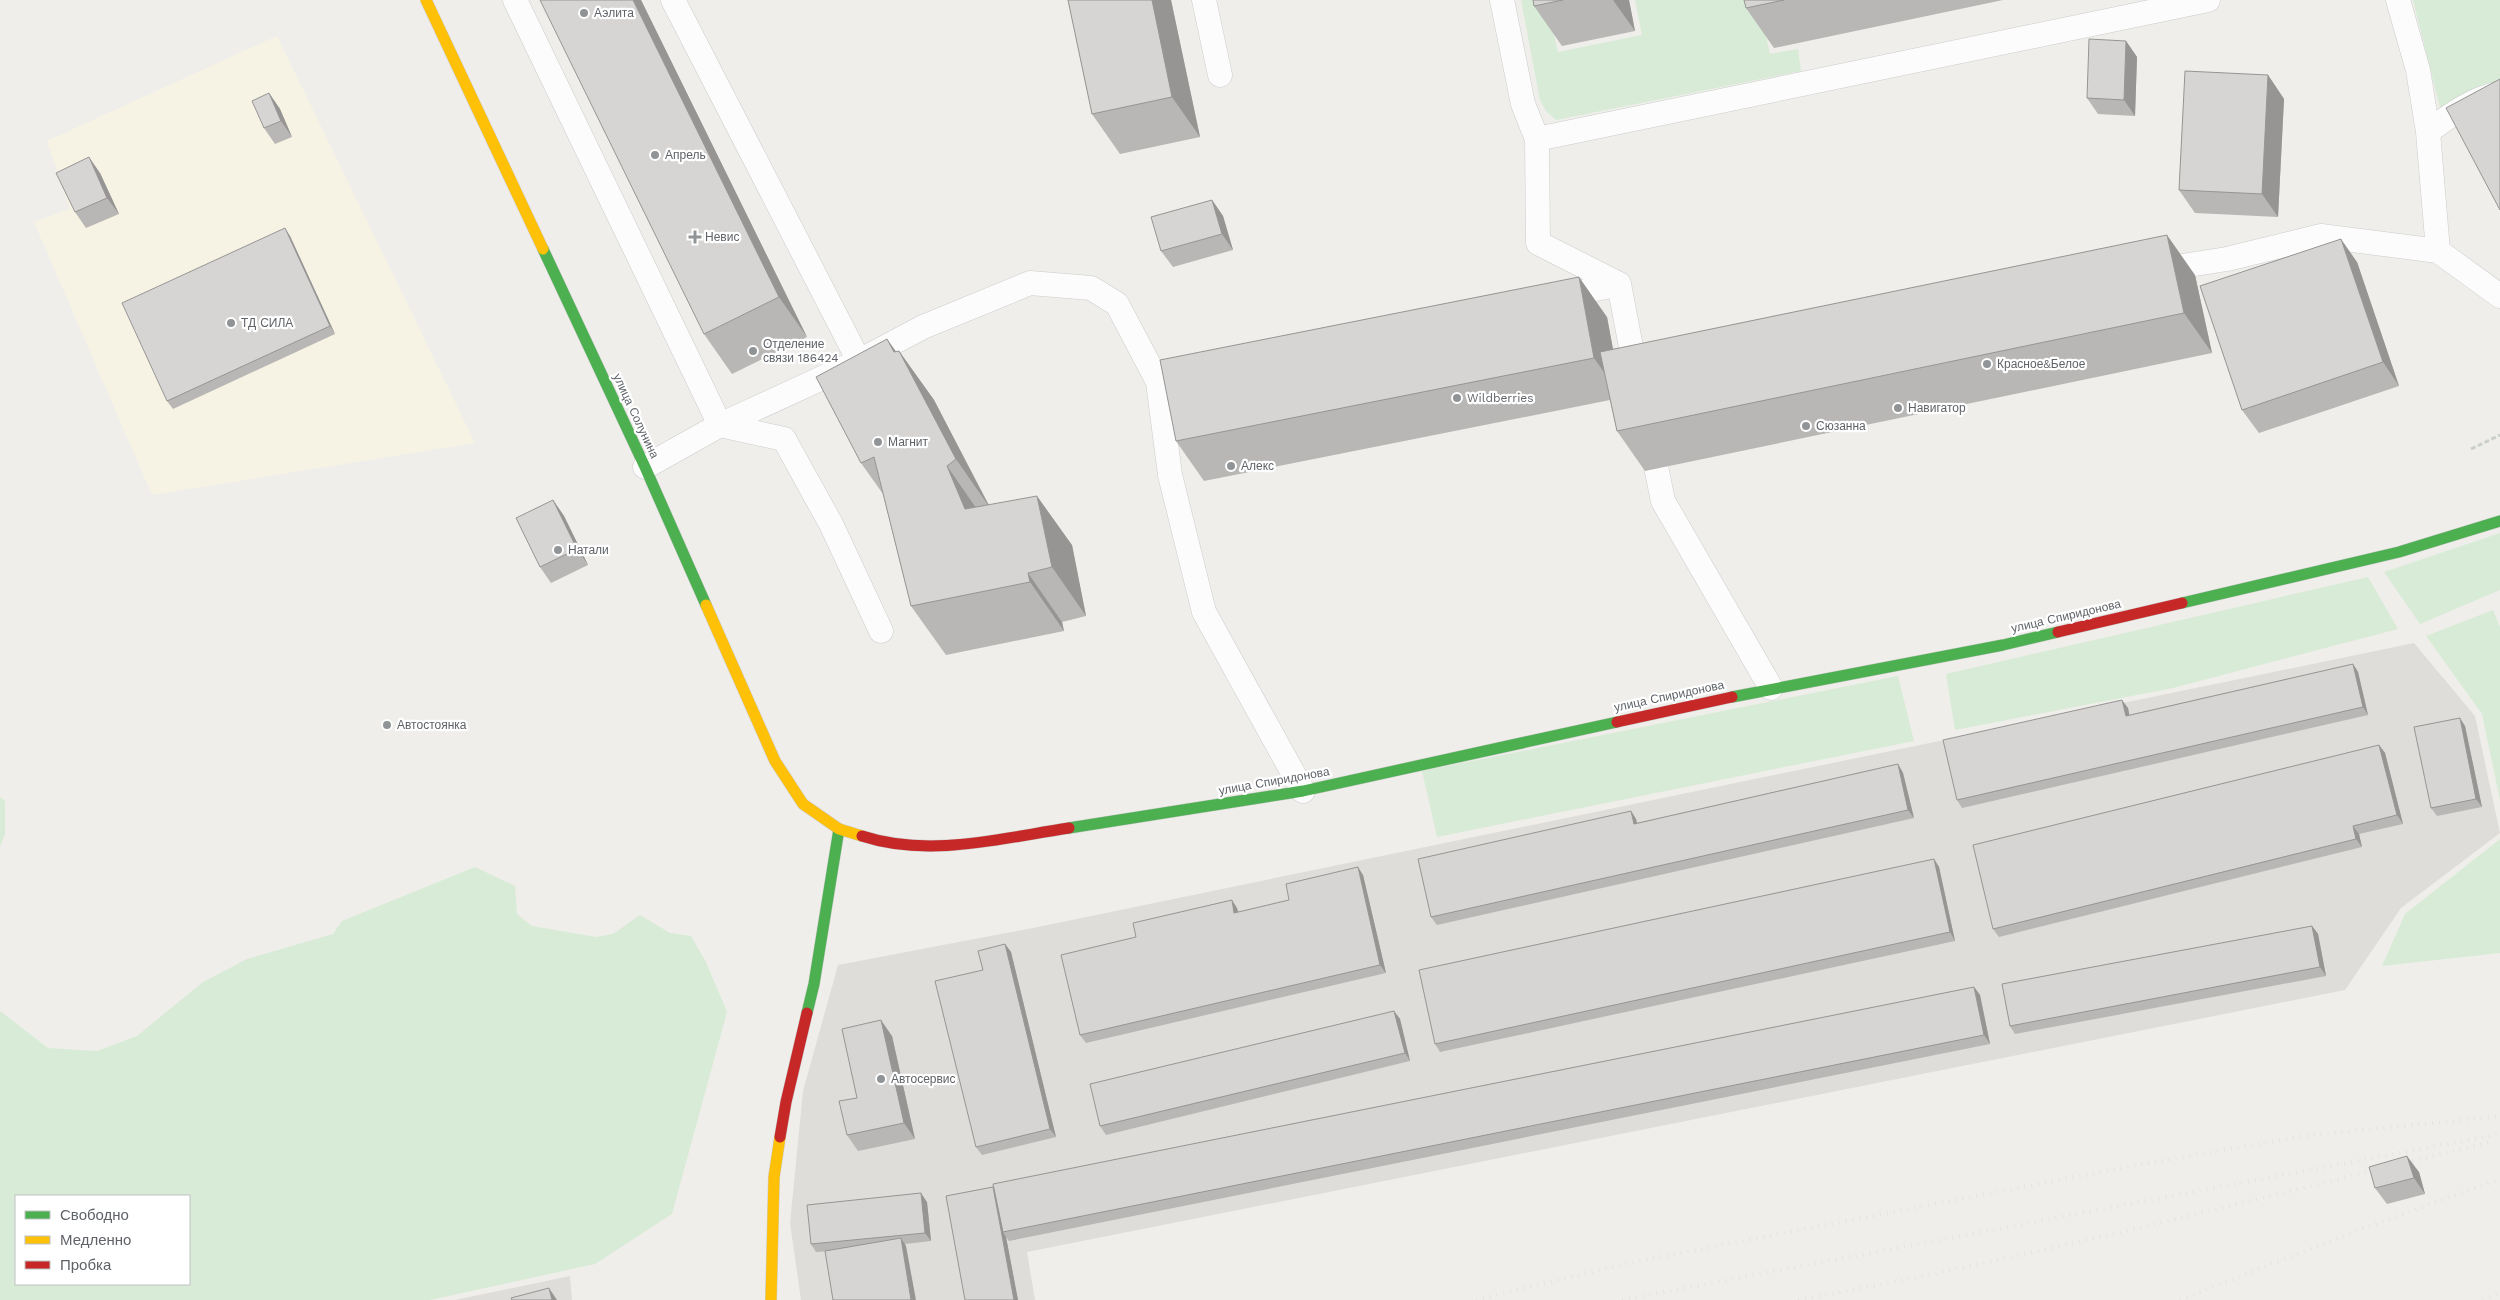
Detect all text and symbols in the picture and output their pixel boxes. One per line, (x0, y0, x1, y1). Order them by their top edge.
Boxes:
place label: Аэлита (594, 6, 634, 20)
marker: Аэлита (578, 7, 590, 19)
place label: Апрель (665, 148, 706, 162)
marker: Апрель (649, 149, 661, 161)
place label: Невис (705, 230, 739, 244)
marker: Невис (689, 231, 701, 243)
place label: ТД СИЛА (241, 316, 293, 330)
marker: ТД СИЛА (225, 317, 237, 329)
place label: Отделение связи 186424 (763, 337, 838, 365)
marker: Отделение связи 186424 (747, 345, 759, 357)
place label: Красное&Белое (1997, 357, 2086, 371)
marker: Красное&Белое (1981, 358, 1993, 370)
street label: улица Солунина (610, 371, 662, 461)
place label: Wildberries (1467, 391, 1534, 405)
marker: Wildberries (1451, 392, 1463, 404)
place label: Навигатор (1908, 401, 1966, 415)
marker: Навигатор (1892, 402, 1904, 414)
place label: Сюзанна (1816, 419, 1866, 433)
marker: Сюзанна (1800, 420, 1812, 432)
place label: Магнит (888, 435, 929, 449)
marker: Магнит (872, 436, 884, 448)
place label: Алекс (1241, 459, 1274, 473)
marker: Алекс (1225, 460, 1237, 472)
place label: Натали (568, 543, 609, 557)
marker: Натали (552, 544, 564, 556)
street label: улица Спиридонова (2010, 596, 2123, 635)
street label: улица Спиридонова (1613, 677, 1726, 715)
place label: Автостоянка (397, 718, 467, 732)
marker: Автостоянка (381, 719, 393, 731)
street label: улица Спиридонова (1218, 764, 1331, 798)
place label: Автосервис (891, 1072, 956, 1086)
marker: Автосервис (875, 1073, 887, 1085)
legend (15, 1195, 190, 1285)
text: Свободно (60, 1206, 129, 1224)
text: Медленно (60, 1231, 131, 1249)
text: Пробка (60, 1256, 112, 1274)

